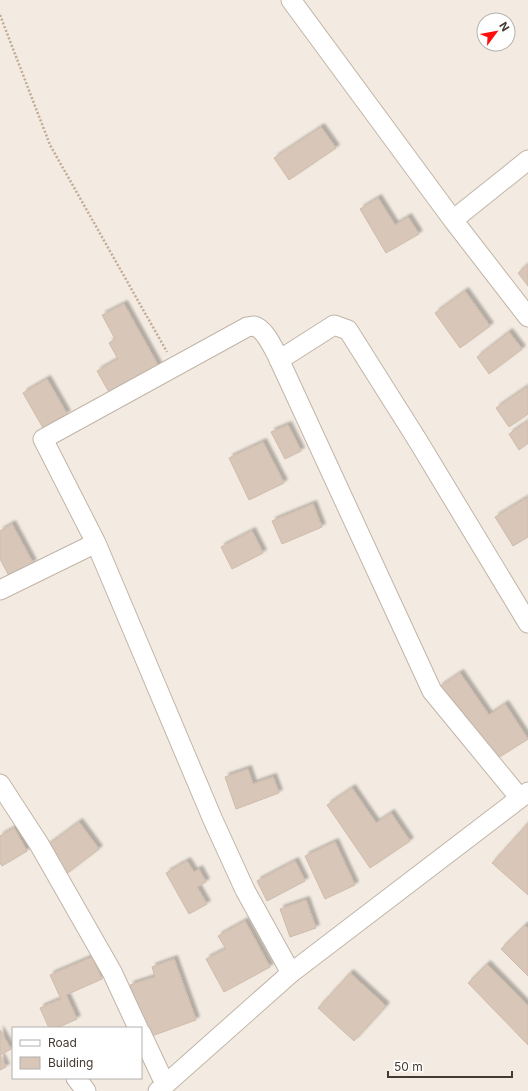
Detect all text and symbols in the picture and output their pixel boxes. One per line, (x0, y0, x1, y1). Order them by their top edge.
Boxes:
north arrow (476, 12, 516, 52)
text: N (496, 19, 513, 34)
legend (12, 1027, 142, 1079)
text: Road (48, 1035, 77, 1050)
scale bar (388, 1053, 512, 1079)
text: Building (48, 1055, 93, 1070)
text: 50 m (394, 1059, 423, 1074)

